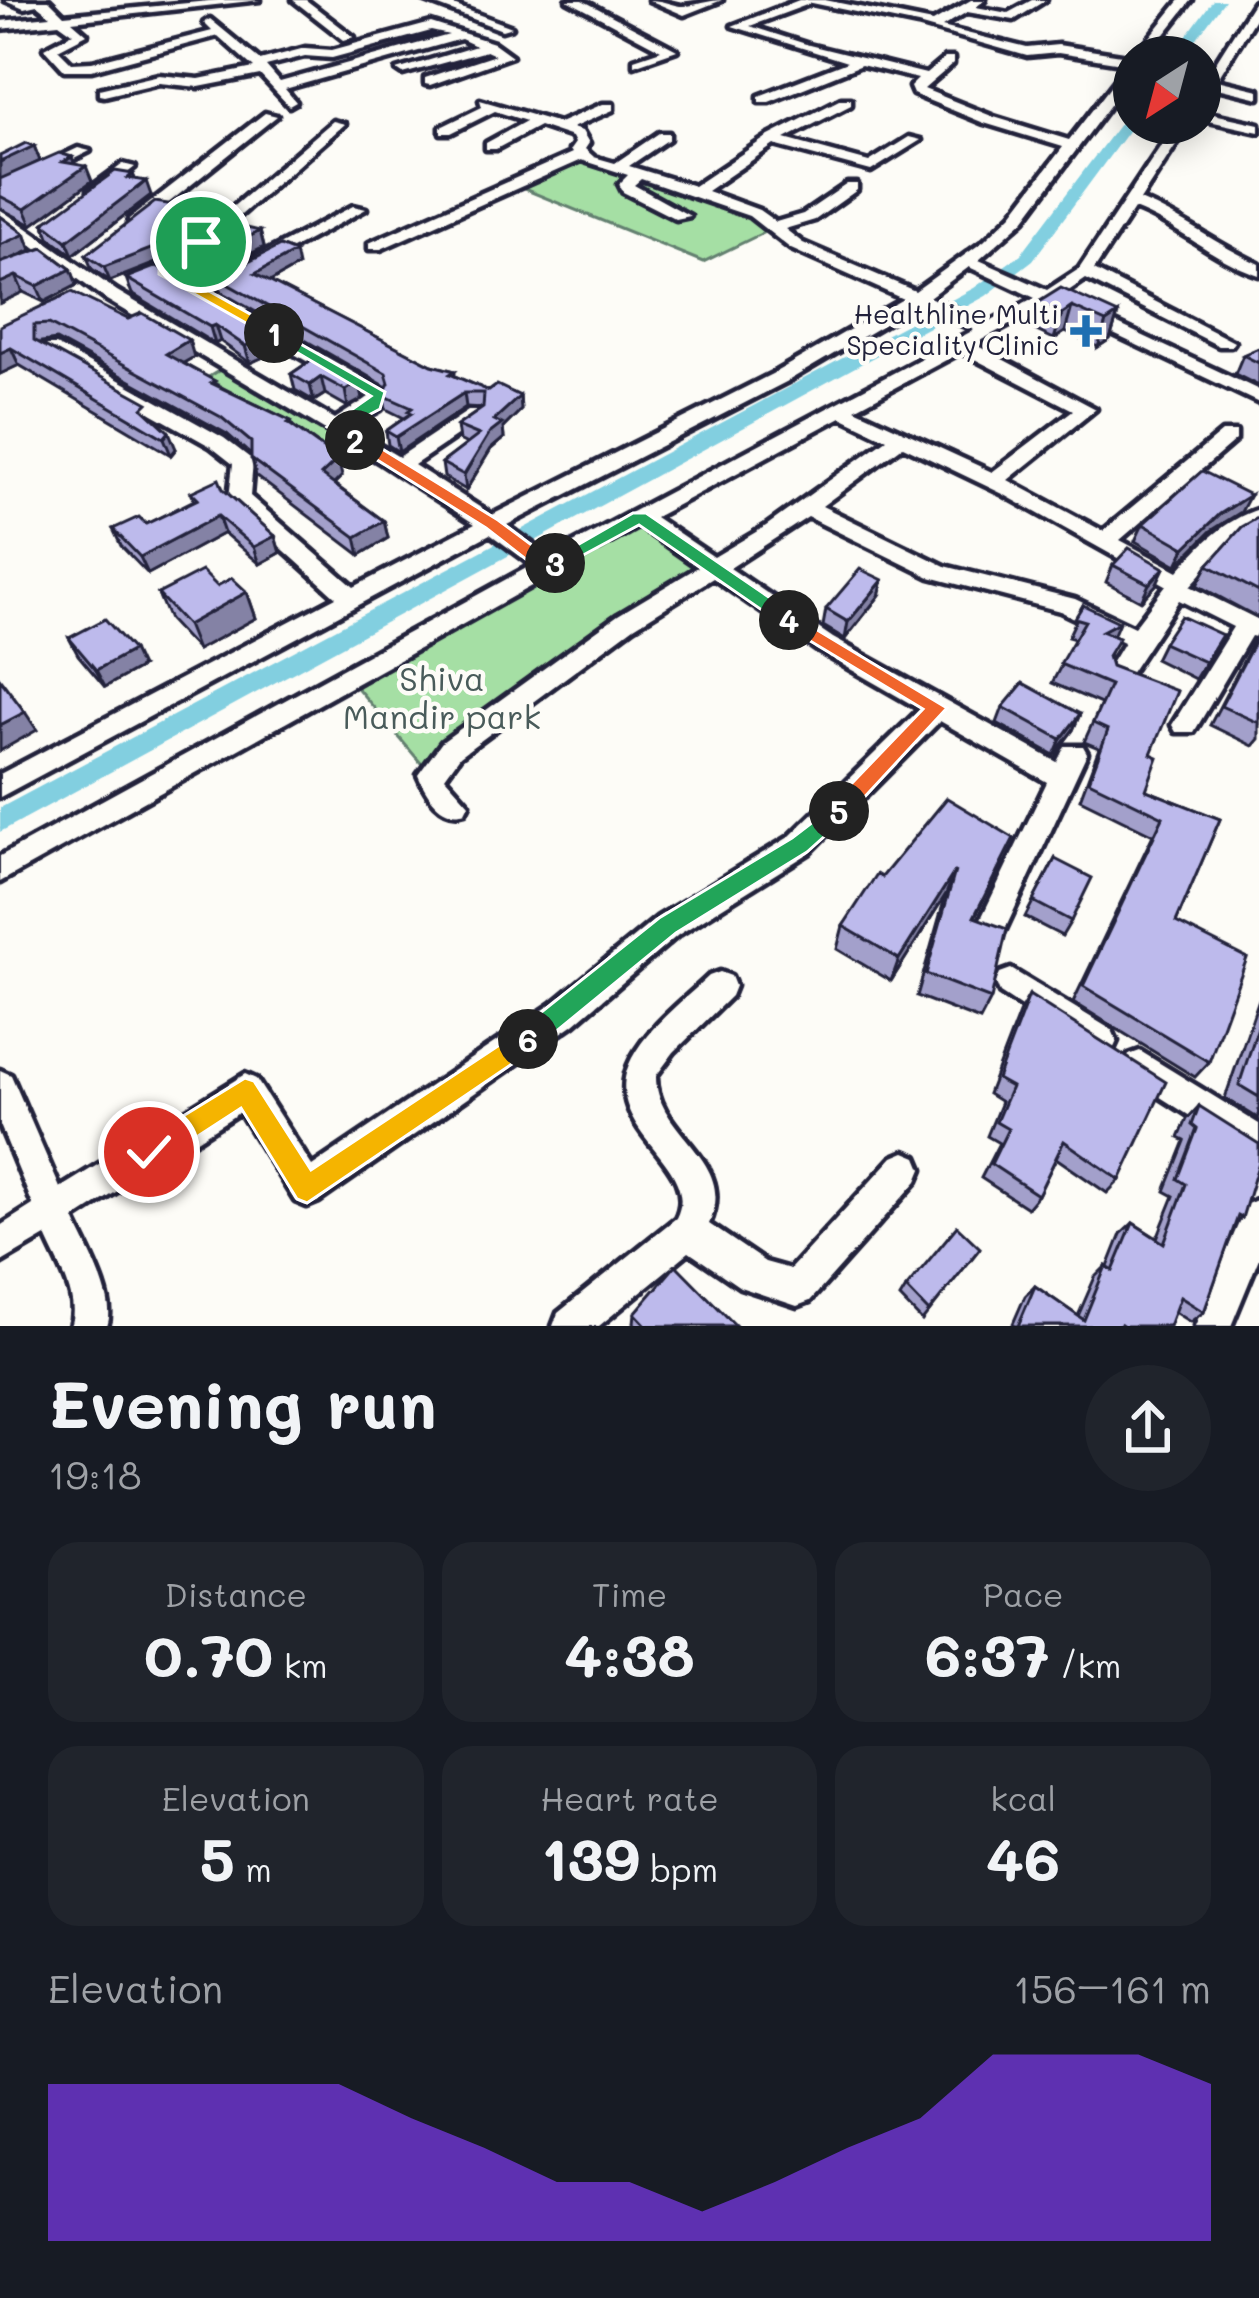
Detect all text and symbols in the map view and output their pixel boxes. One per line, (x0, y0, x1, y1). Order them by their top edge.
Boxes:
north arrow (1113, 36, 1221, 144)
map controls (1113, 36, 1221, 144)
pin (150, 191, 252, 293)
icon: arrive (168, 209, 234, 275)
place label: Healthline Multi Speciality Clinic (846, 296, 1059, 362)
pin: 1 (244, 303, 304, 363)
text: 1 (267, 311, 281, 354)
marker: Healthline Multi Speciality Clinic (1070, 315, 1102, 347)
pin: 2 (325, 410, 385, 470)
text: 2 (346, 418, 364, 461)
pin: 3 (525, 533, 585, 593)
text: 3 (545, 541, 565, 584)
pin: 4 (759, 590, 819, 650)
text: 4 (779, 598, 799, 641)
park label: Shiva Mandir park (343, 656, 541, 737)
pin: 5 (809, 781, 869, 841)
text: 5 (829, 789, 849, 832)
pin: 6 (498, 1009, 558, 1069)
text: 6 (518, 1017, 538, 1060)
pin (98, 1101, 200, 1203)
icon: check (116, 1119, 182, 1185)
text: Evening run (48, 1360, 437, 1446)
button: share (1085, 1365, 1211, 1491)
text: 19:18 (48, 1448, 142, 1499)
text: Distance (165, 1572, 307, 1615)
text: Time (592, 1572, 667, 1615)
text: Pace (983, 1572, 1063, 1615)
text: 0.70 (144, 1615, 273, 1693)
text: 4:38 (564, 1615, 695, 1693)
text: 6:37 (925, 1615, 1050, 1693)
text: km (273, 1643, 328, 1686)
text: /km (1050, 1643, 1121, 1686)
text: Elevation (162, 1776, 310, 1819)
text: Heart rate (540, 1776, 719, 1819)
text: kcal (990, 1776, 1056, 1819)
text: 5 (200, 1819, 235, 1897)
text: 139 (541, 1819, 640, 1897)
text: 46 (986, 1819, 1060, 1897)
text: m (235, 1847, 272, 1890)
text: bpm (640, 1847, 718, 1890)
text: Elevation (48, 1962, 223, 2013)
text: 156–161 m (1013, 1962, 1211, 2013)

